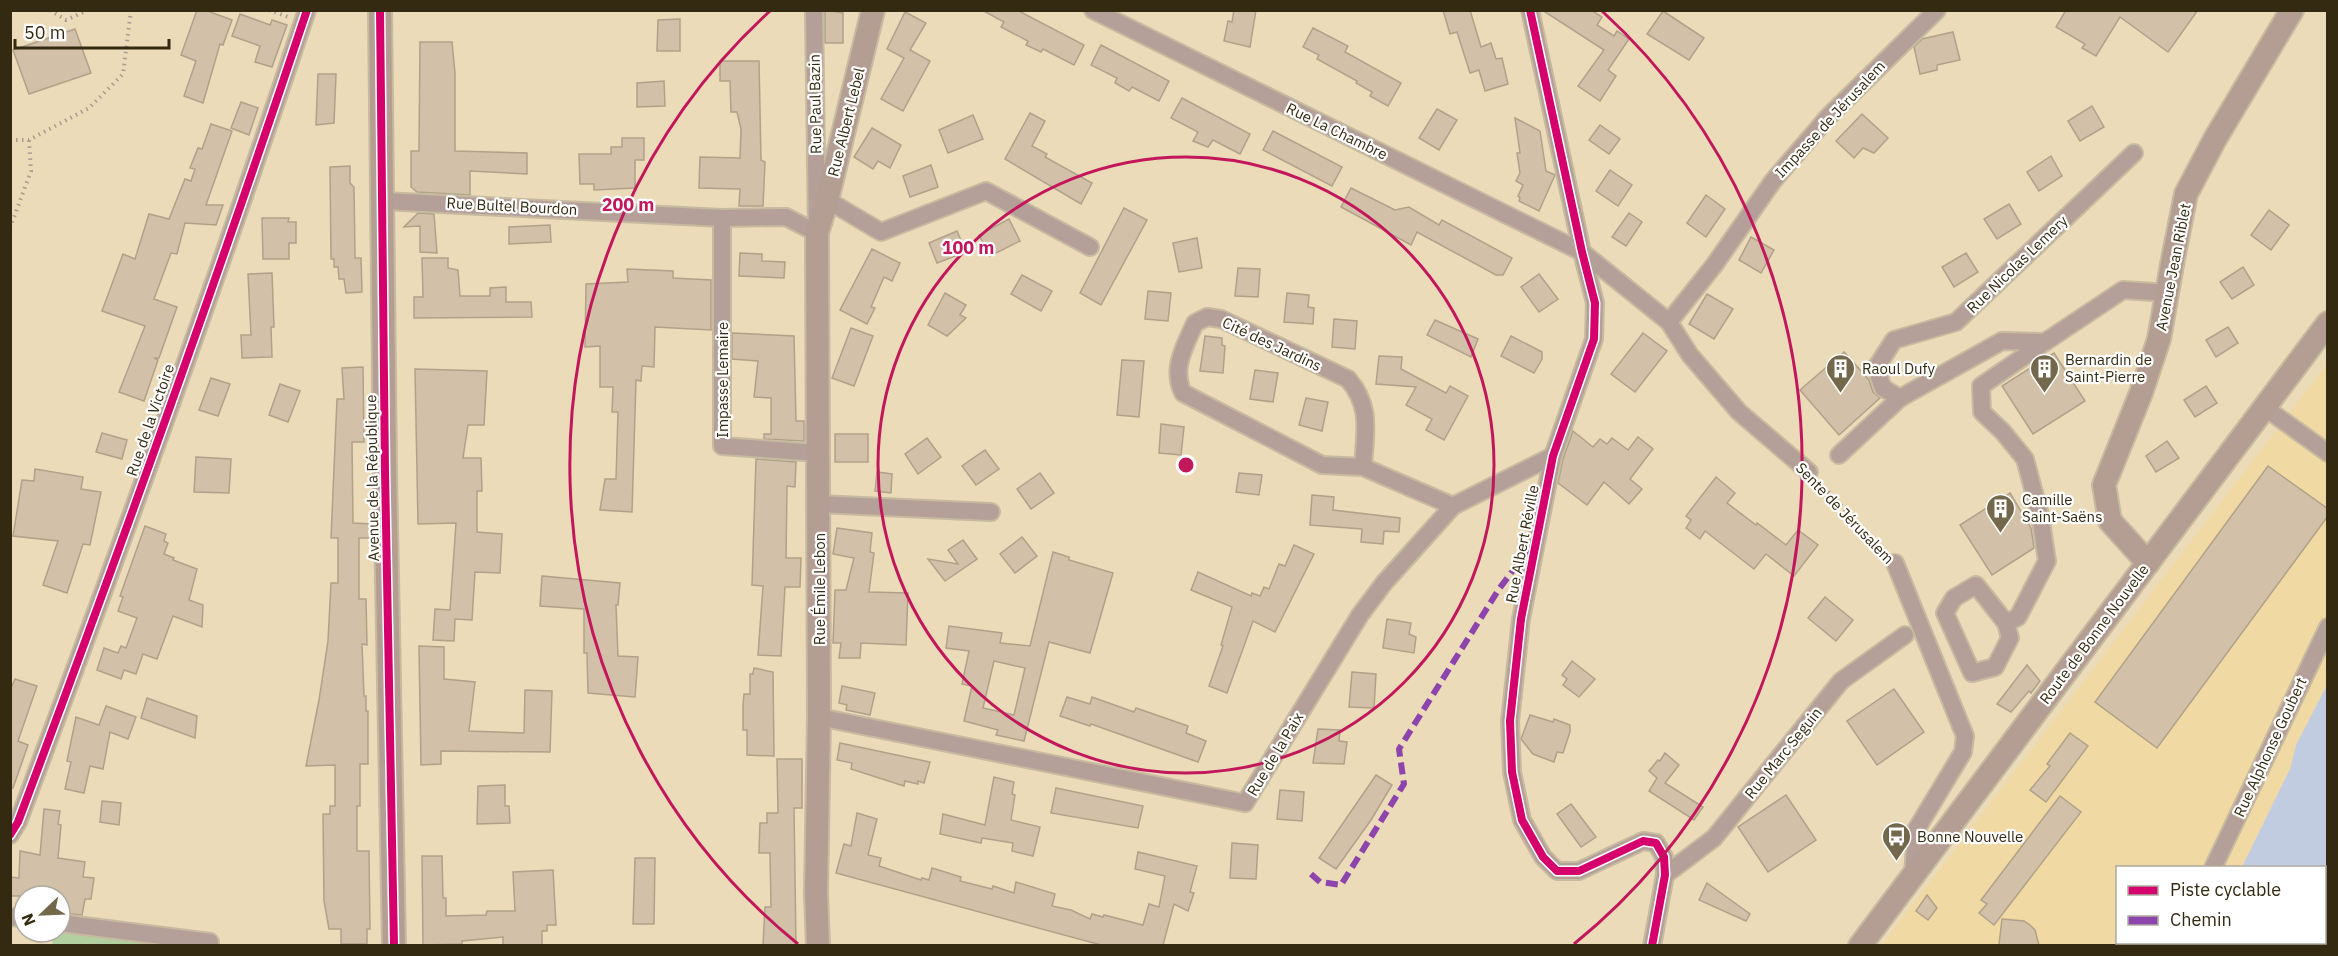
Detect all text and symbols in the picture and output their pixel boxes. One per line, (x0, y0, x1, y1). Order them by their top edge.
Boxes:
scale bar (15, 12, 170, 50)
text: 50 m (24, 21, 66, 44)
street label: Rue Paul Bazin (805, 54, 825, 154)
street label: Impasse de Jérusalem (1771, 56, 1889, 182)
street label: Rue Albert Lebel (823, 66, 869, 178)
street label: Rue La Chambre (1283, 98, 1391, 164)
street label: Rue Bultel Bourdon (446, 193, 578, 219)
text: 200 m (602, 193, 654, 216)
street label: Avenue Jean Riblet (2151, 202, 2195, 332)
street label: Rue Nicolas Lemery (1963, 211, 2072, 317)
text: 100 m (942, 236, 994, 259)
street label: Cité des Jardins (1219, 313, 1325, 375)
street label: Impasse Lemaire (713, 322, 732, 438)
place label: Bernardin de Saint-Pierre (2065, 350, 2152, 386)
building icon: Raoul Dufy (1825, 352, 1857, 394)
building icon: Bernardin de Saint-Pierre (2028, 352, 2060, 394)
place label: Raoul Dufy (1862, 359, 1936, 378)
street label: Rue de la Victoire (122, 361, 178, 479)
street label: Avenue de la République (361, 395, 383, 561)
centre of rings (1176, 455, 1196, 475)
street label: Sente de Jérusalem (1792, 458, 1898, 568)
street label: Rue Albert Réville (1501, 483, 1543, 605)
place label: Camille Saint-Saëns (2022, 490, 2102, 526)
building icon: Camille Saint-Saëns (1985, 492, 2017, 534)
street label: Rue Émile Lebon (810, 533, 829, 645)
street label: Route de Bonne Nouvelle (2035, 560, 2153, 708)
street label: Rue Alphonse Goubert (2229, 674, 2311, 820)
street label: Rue Marc Seguin (1740, 703, 1826, 803)
street label: Rue de la Paix (1243, 708, 1308, 799)
bus stop icon: Bonne Nouvelle (1880, 820, 1912, 862)
place label: Bonne Nouvelle (1917, 827, 2023, 846)
legend (2116, 866, 2326, 944)
text: Piste cyclable (2170, 878, 2281, 901)
north arrow (12, 884, 72, 944)
text: Chemin (2170, 908, 2232, 931)
text: N (17, 911, 40, 929)

